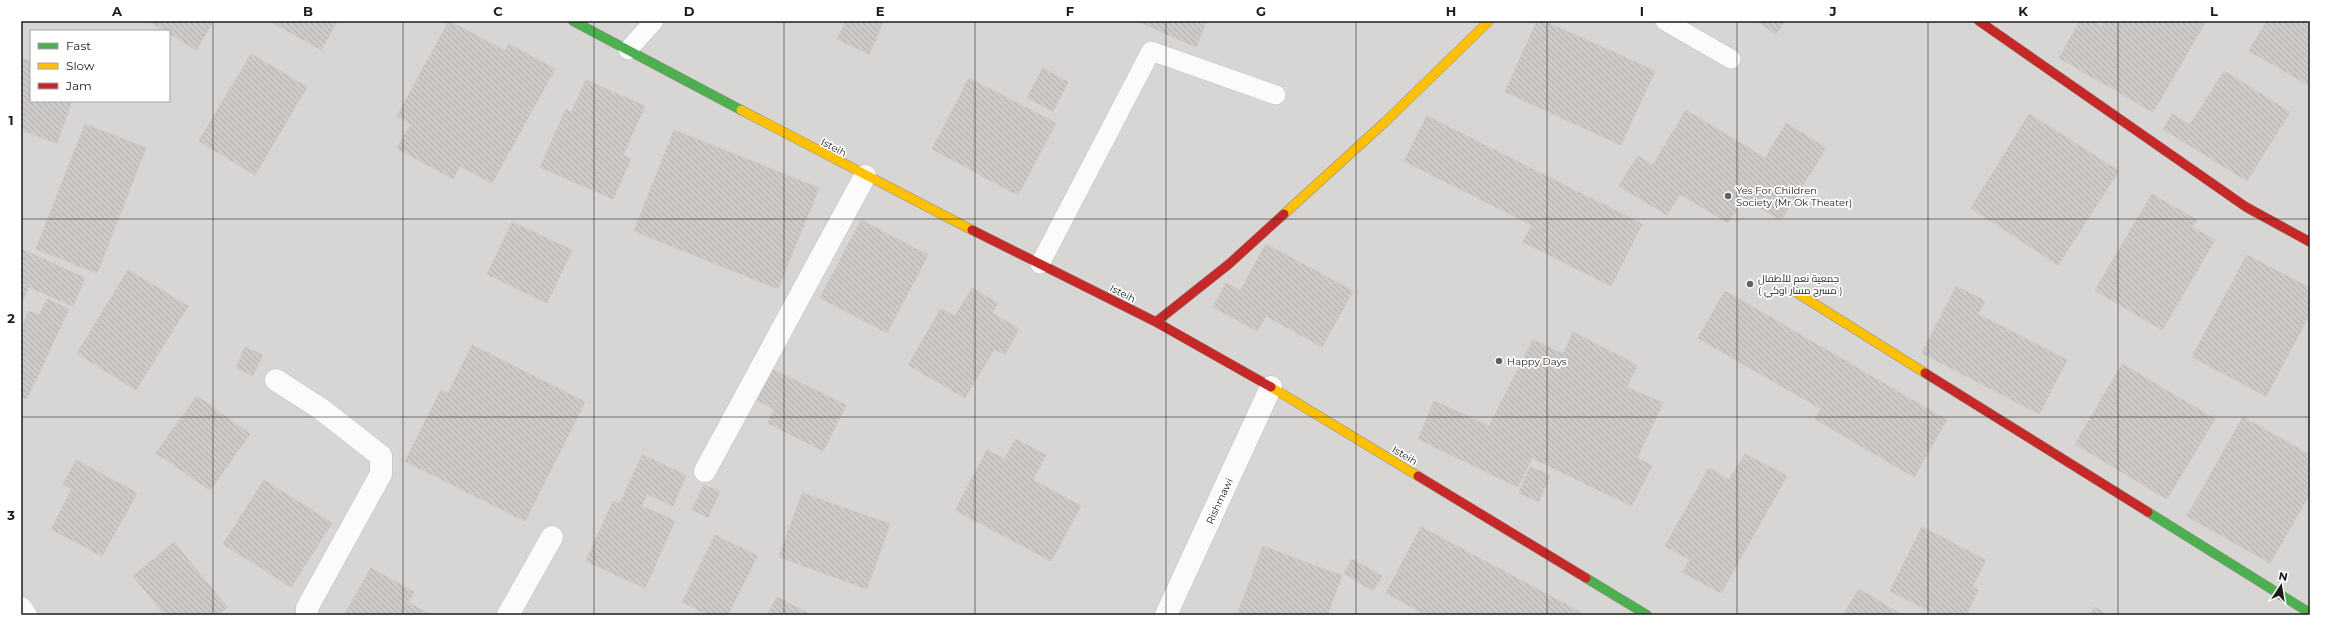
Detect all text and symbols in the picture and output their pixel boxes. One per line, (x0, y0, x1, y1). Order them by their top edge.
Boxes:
text: A (111, 3, 123, 19)
text: B (303, 3, 313, 19)
text: C (493, 3, 503, 19)
text: D (684, 3, 695, 19)
text: E (876, 3, 885, 19)
text: F (1066, 3, 1074, 19)
text: G (1256, 3, 1266, 19)
text: H (1446, 3, 1456, 19)
text: I (1640, 3, 1644, 19)
text: J (1828, 3, 1837, 19)
text: K (2018, 3, 2028, 19)
text: L (2210, 3, 2218, 19)
legend (30, 30, 170, 102)
text: Fast (66, 38, 91, 53)
text: Slow (66, 58, 95, 73)
text: Jam (65, 78, 92, 93)
text: 1 (8, 112, 14, 128)
street label: Isteih (819, 135, 849, 160)
place label: Yes For Children Society (Mr Ok Theater) (1736, 184, 1852, 209)
marker: Yes For Children Society (Mr Ok Theater) (1723, 191, 1733, 201)
place label: جمعية نعم للأطفال ( مسرح مسار اوكي ) (1758, 272, 1843, 298)
marker: جمعية نعم للأطفال ( مسرح مسار اوكي ) (1745, 279, 1755, 289)
street label: Isteih (1108, 281, 1138, 305)
text: 2 (7, 310, 15, 326)
place label: Happy Days (1507, 355, 1567, 368)
marker: Happy Days (1494, 356, 1504, 366)
street label: Isteih (1390, 443, 1420, 468)
street label: Rishmawi (1203, 476, 1236, 526)
text: 3 (6, 507, 15, 523)
north arrow (2261, 566, 2301, 606)
text: N (2277, 568, 2289, 584)

